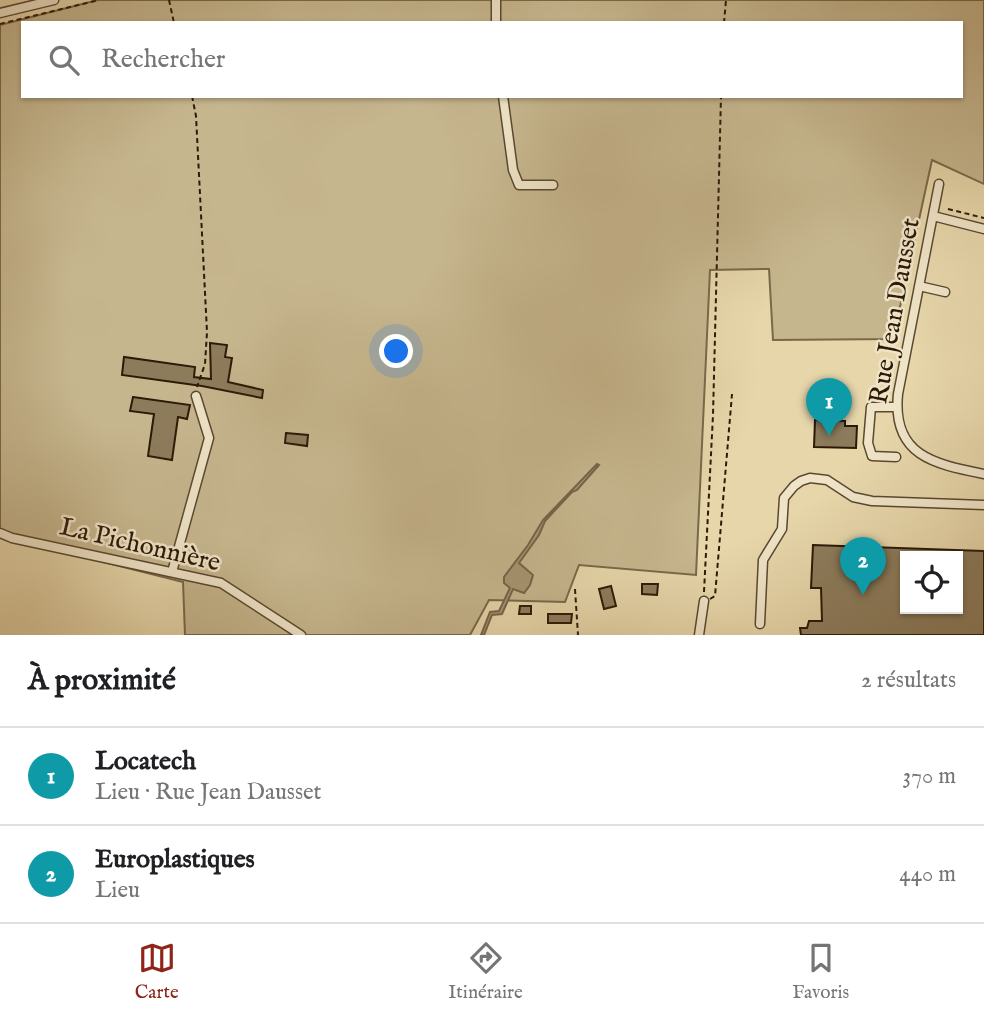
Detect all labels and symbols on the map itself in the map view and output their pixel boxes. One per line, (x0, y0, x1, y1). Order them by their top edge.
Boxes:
street label: Rue Jean Dausset (862, 215, 928, 407)
your location (379, 334, 413, 368)
pin: 1 (806, 378, 852, 436)
street label: La Pichonnière (56, 510, 224, 580)
pin: 2 (840, 537, 886, 595)

